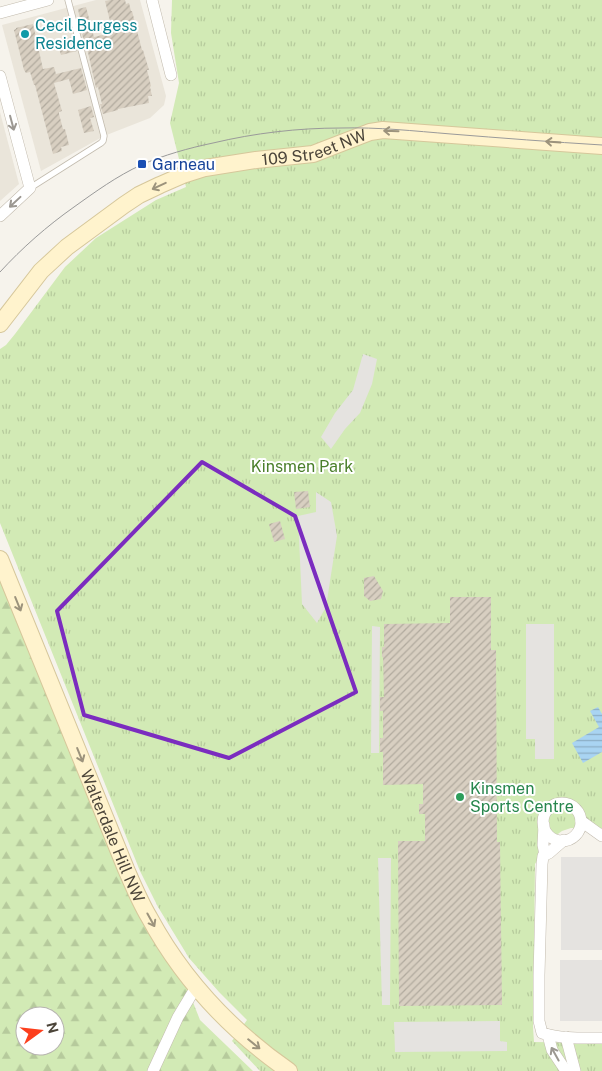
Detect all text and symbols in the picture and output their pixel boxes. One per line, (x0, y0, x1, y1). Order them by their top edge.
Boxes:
place label: Cecil Burgess Residence (35, 16, 137, 53)
marker: Cecil Burgess Residence (19, 28, 31, 40)
one-way arrow (8, 114, 18, 130)
street label: 109 Street NW (261, 125, 369, 169)
one-way arrow (384, 126, 400, 135)
one-way arrow (546, 137, 562, 147)
place label: Garneau (152, 155, 215, 174)
marker: Garneau (136, 158, 148, 170)
one-way arrow (151, 181, 166, 191)
one-way arrow (8, 196, 21, 208)
park label: Kinsmen Park (251, 457, 353, 476)
one-way arrow (14, 596, 24, 611)
one-way arrow (76, 746, 85, 762)
street label: Walterdale Hill NW (77, 767, 149, 905)
place label: Kinsmen Sports Centre (470, 779, 574, 816)
marker: Kinsmen Sports Centre (454, 791, 466, 803)
one-way arrow (146, 912, 156, 927)
north arrow (15, 1006, 65, 1056)
text: N (43, 1020, 62, 1035)
one-way arrow (247, 1039, 260, 1050)
one-way arrow (549, 1047, 559, 1062)

